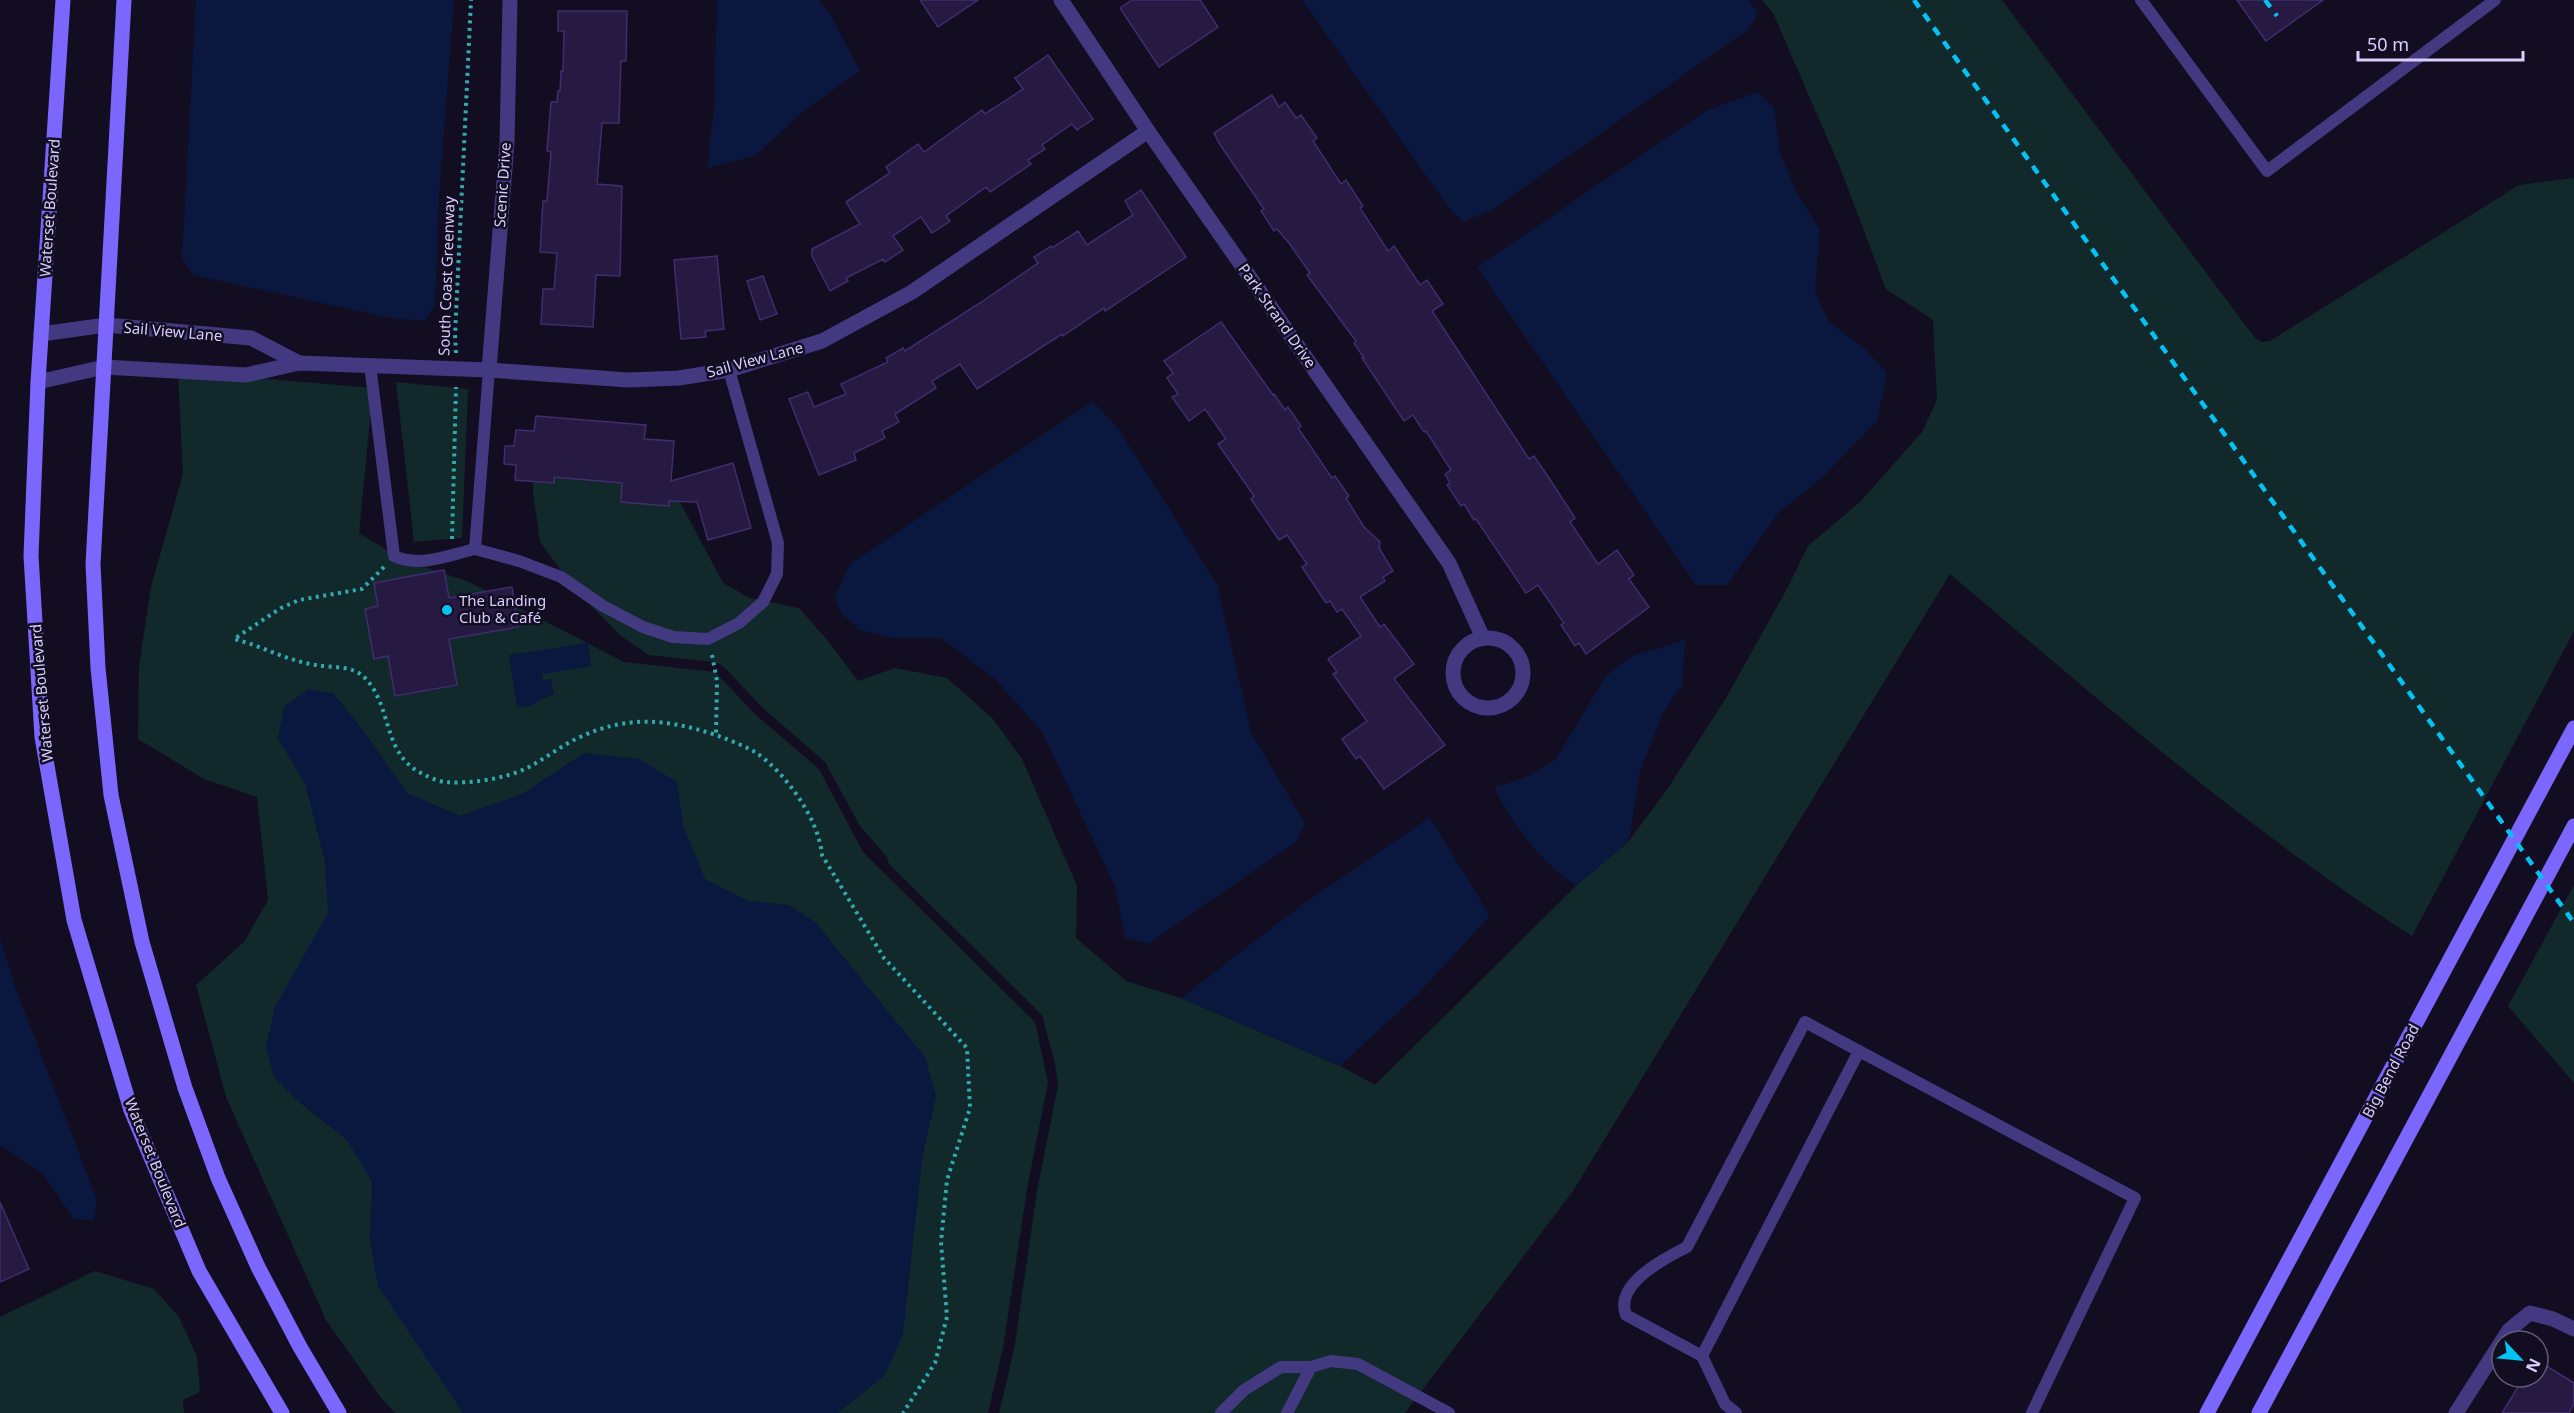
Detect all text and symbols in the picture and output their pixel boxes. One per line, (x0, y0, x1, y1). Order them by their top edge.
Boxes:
scale bar (2358, 24, 2523, 62)
text: 50 m (2367, 32, 2409, 56)
street label: Waterset Boulevard (34, 138, 64, 278)
street label: Scenic Drive (489, 142, 515, 228)
street label: South Coast Greenway (433, 196, 459, 356)
street label: Park Strand Drive (1234, 259, 1321, 372)
street label: Sail View Lane (123, 317, 223, 345)
street label: Sail View Lane (704, 337, 805, 382)
place label: The Landing Club & Café (459, 590, 546, 627)
marker: The Landing Club & Café (440, 603, 454, 617)
street label: Waterset Boulevard (25, 623, 57, 763)
street label: Big Bend Road (2357, 1020, 2423, 1121)
street label: Waterset Boulevard (121, 1095, 191, 1231)
north arrow (2490, 1329, 2550, 1389)
text: N (2521, 1355, 2546, 1376)

